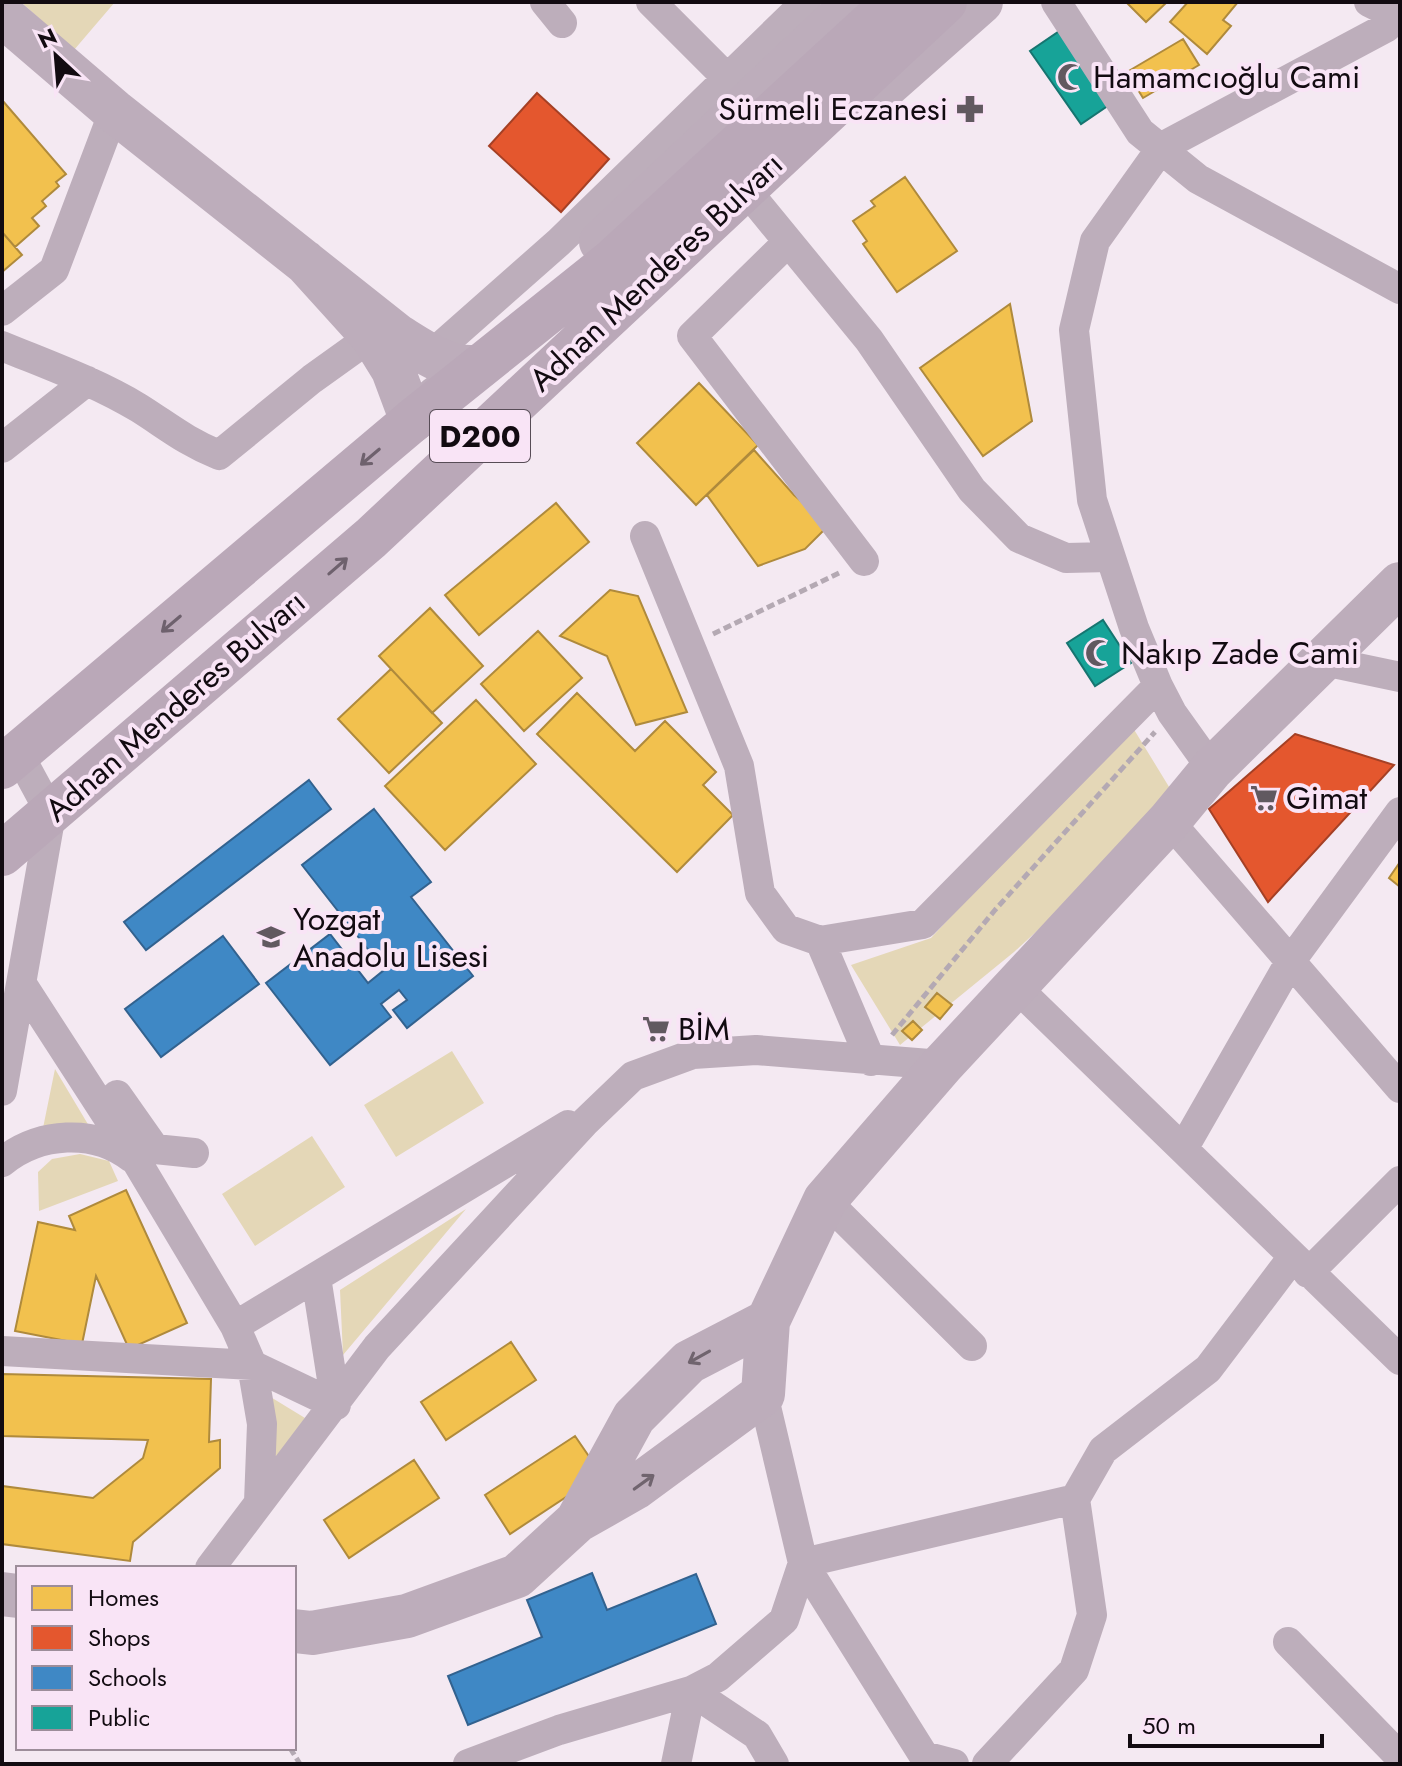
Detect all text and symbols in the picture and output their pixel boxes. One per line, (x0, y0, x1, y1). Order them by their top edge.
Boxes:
north arrow (16, 16, 96, 96)
text: N (32, 20, 62, 56)
place label: Hamamcıoğlu Cami (1093, 54, 1360, 100)
mosque icon: Hamamcıoğlu Cami (1056, 62, 1086, 92)
place label: Sürmeli Eczanesi (718, 86, 948, 132)
pharmacy icon: Sürmeli Eczanesi (955, 94, 985, 124)
street label: Adnan Menderes Bulvarı (519, 142, 793, 402)
road number: D200 (430, 410, 530, 462)
one-way arrow (360, 448, 381, 466)
one-way arrow (327, 558, 347, 576)
street label: Adnan Menderes Bulvarı (35, 580, 315, 832)
one-way arrow (161, 615, 182, 633)
place label: Nakıp Zade Cami (1121, 630, 1359, 676)
mosque icon: Nakıp Zade Cami (1084, 638, 1114, 668)
place label: Gimat (1286, 775, 1367, 821)
supermarket icon: Gimat (1249, 783, 1279, 813)
place label: Yozgat Anadolu Lisesi (293, 896, 489, 979)
school or university icon: Yozgat Anadolu Lisesi (256, 922, 286, 952)
place label: BİM (678, 1006, 730, 1052)
supermarket icon: BİM (641, 1014, 671, 1044)
one-way arrow (688, 1350, 711, 1366)
one-way arrow (633, 1474, 654, 1491)
legend (16, 1566, 296, 1750)
text: Homes (88, 1580, 159, 1615)
text: Shops (88, 1620, 150, 1655)
text: Schools (88, 1660, 167, 1695)
scale bar (1130, 1698, 1322, 1748)
text: Public (88, 1700, 150, 1735)
text: 50 m (1142, 1708, 1196, 1743)

